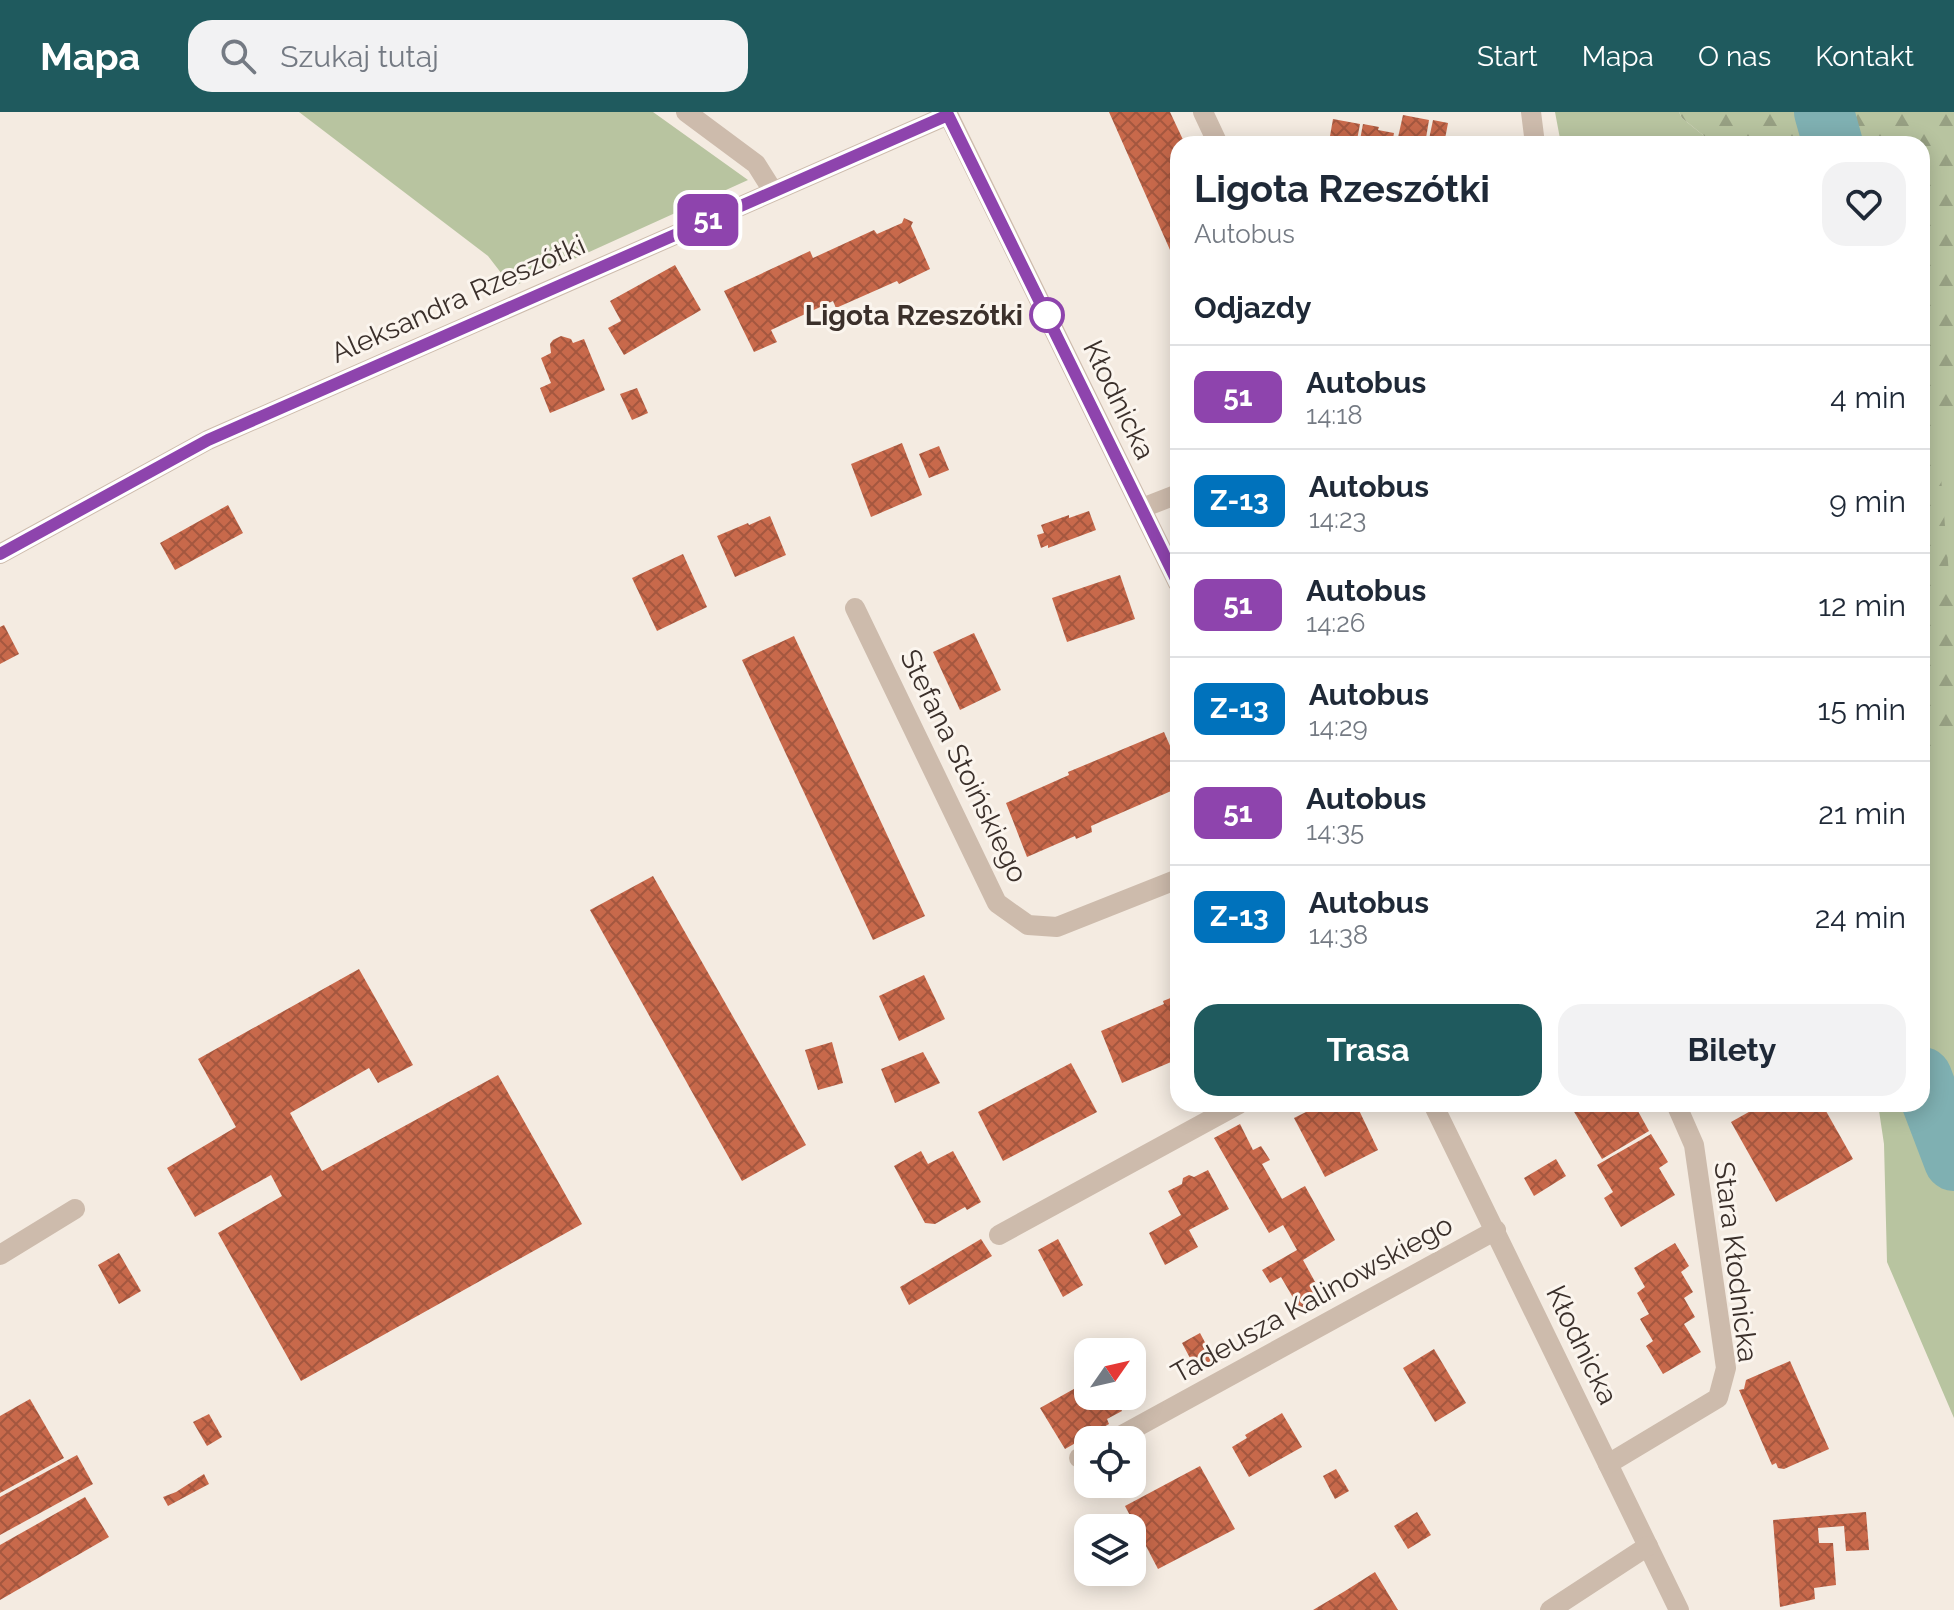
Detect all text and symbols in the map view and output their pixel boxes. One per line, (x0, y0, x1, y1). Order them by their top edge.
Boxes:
search box (188, 20, 748, 92)
text: Mapa (40, 34, 140, 79)
icon: search (216, 34, 260, 78)
text: Szukaj tutaj (280, 39, 439, 74)
text: Start (1477, 40, 1538, 73)
text: Mapa (1582, 40, 1654, 73)
text: O nas (1698, 40, 1771, 73)
text: Kontakt (1815, 40, 1914, 73)
button: heart (1822, 162, 1906, 246)
text: Ligota Rzeszótki (1194, 166, 1490, 211)
line badge: 51 (672, 194, 744, 246)
text: 51 (693, 203, 723, 236)
text: Autobus (1194, 219, 1295, 249)
street label: Aleksandra Rzeszótki (326, 228, 590, 370)
text: Odjazdy (1194, 290, 1311, 325)
marker: Ligota Rzeszótki (1030, 298, 1064, 332)
place label: Ligota Rzeszótki (805, 299, 1023, 332)
street label: Kłodnicka (1076, 335, 1162, 465)
text: Autobus (1306, 365, 1426, 400)
text: 51 (1223, 380, 1253, 413)
text: 4 min (1830, 380, 1906, 415)
text: 14:18 (1306, 400, 1363, 430)
text: Autobus (1309, 469, 1429, 504)
text: Z-13 (1210, 484, 1269, 517)
text: 9 min (1829, 484, 1906, 519)
text: 14:23 (1309, 504, 1366, 534)
text: Autobus (1306, 573, 1426, 608)
text: 51 (1223, 588, 1253, 621)
text: 12 min (1818, 588, 1906, 623)
text: 14:26 (1306, 608, 1365, 638)
street label: Stefana Stoińskiego (893, 644, 1035, 888)
text: Autobus (1309, 677, 1429, 712)
text: Z-13 (1210, 692, 1269, 725)
text: 15 min (1818, 692, 1906, 727)
text: 14:29 (1309, 712, 1368, 742)
text: Autobus (1306, 781, 1426, 816)
text: 51 (1223, 796, 1253, 829)
text: 21 min (1818, 796, 1906, 831)
text: 14:35 (1306, 816, 1364, 846)
text: Autobus (1309, 885, 1429, 920)
text: Z-13 (1210, 900, 1269, 933)
text: 24 min (1815, 900, 1906, 935)
text: 14:38 (1309, 920, 1368, 950)
button: Trasa (1194, 1004, 1542, 1096)
button: Bilety (1558, 1004, 1906, 1096)
street label: Stara Kłodnicka (1707, 1160, 1765, 1364)
street label: Tadeusza Kalinowskiego (1166, 1208, 1458, 1390)
street label: Kłodnicka (1539, 1280, 1625, 1410)
north arrow (1074, 1338, 1146, 1410)
map controls (1074, 1338, 1146, 1586)
button: locate (1074, 1426, 1146, 1498)
button: layers (1074, 1514, 1146, 1586)

